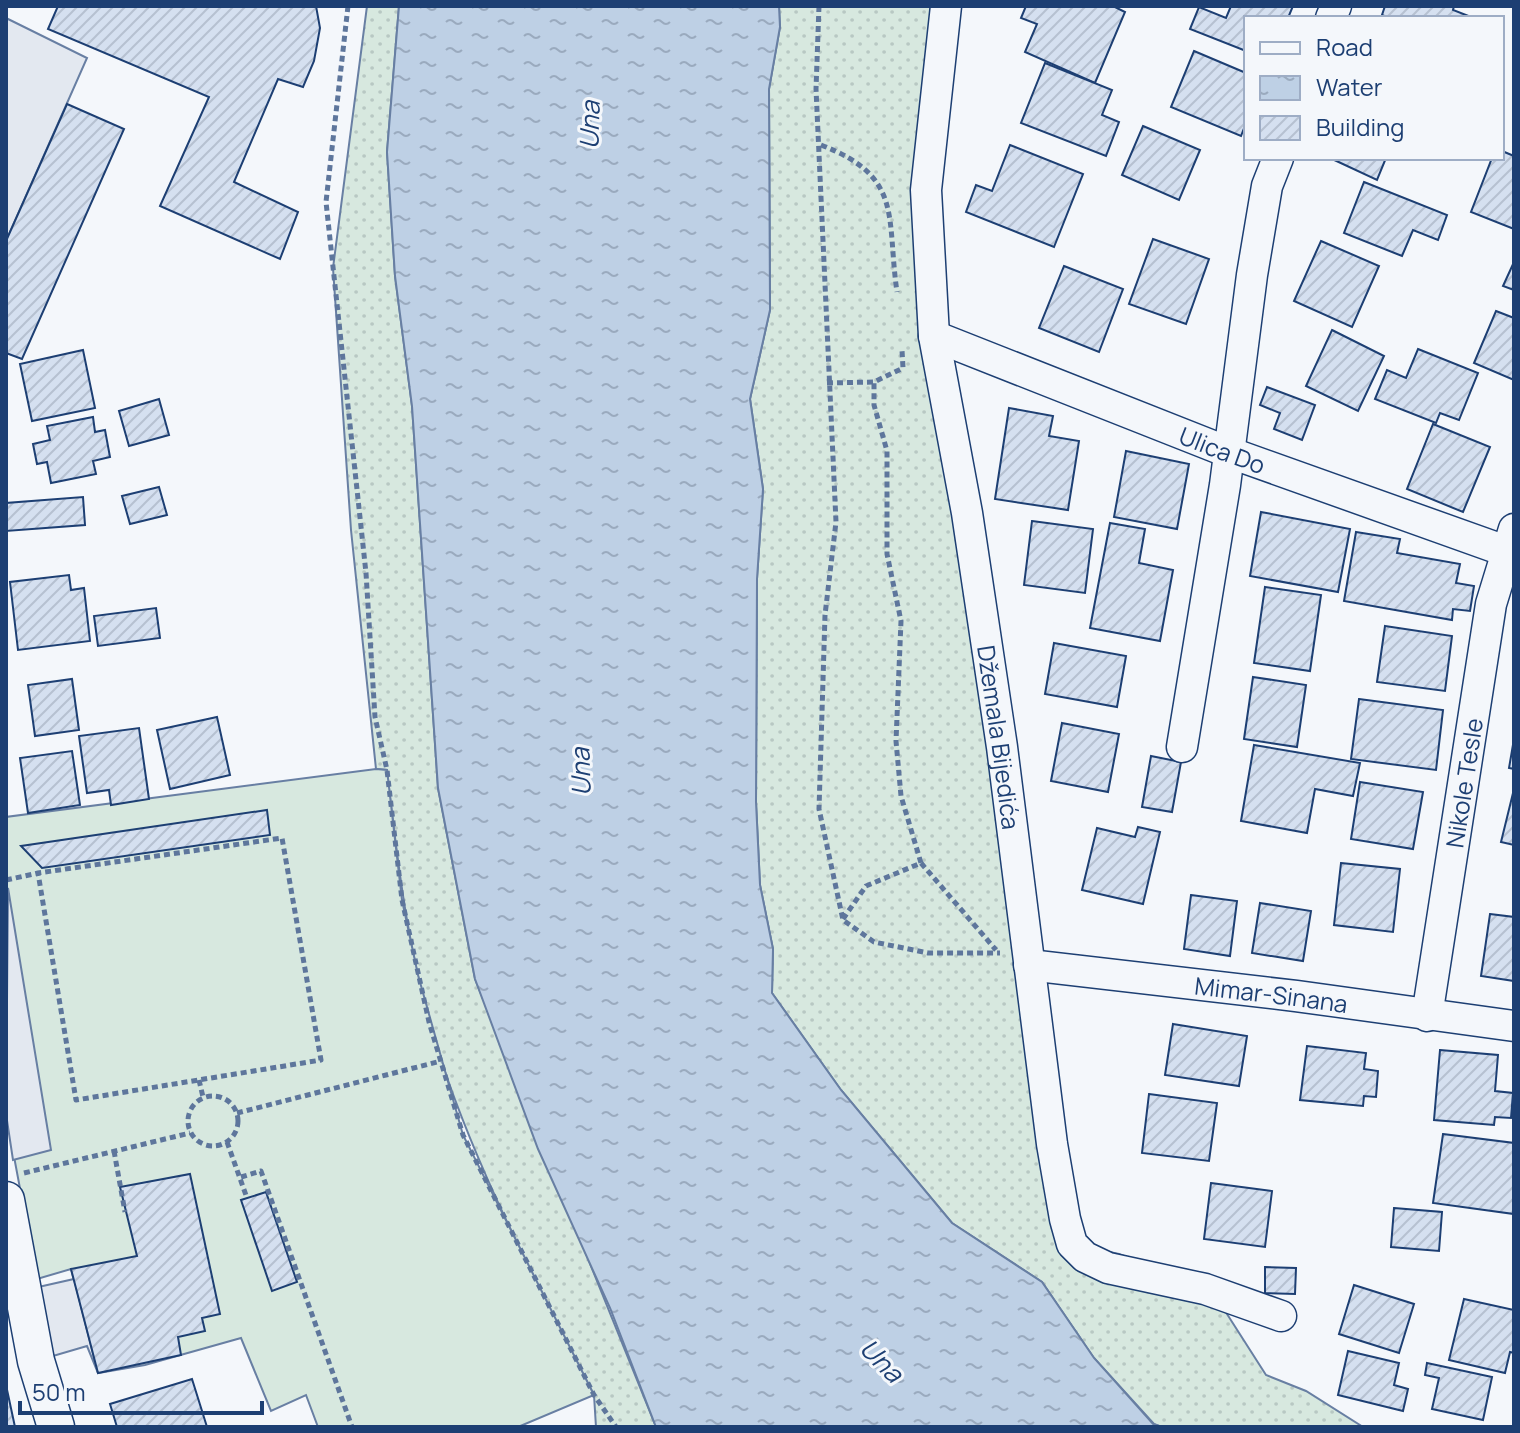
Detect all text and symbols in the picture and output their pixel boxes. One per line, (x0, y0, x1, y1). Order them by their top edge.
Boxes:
legend (1244, 16, 1504, 160)
text: Road (1316, 30, 1373, 63)
text: Water (1316, 70, 1383, 103)
water label: Una (570, 99, 608, 150)
text: Building (1316, 110, 1404, 143)
street label: Ulica Do (1175, 418, 1270, 481)
street label: Džemala Bijedića (970, 643, 1029, 831)
street label: Nikole Tesle (1437, 716, 1490, 850)
water label: Una (561, 746, 599, 797)
street label: Mimar-Sinana (1193, 968, 1350, 1019)
water label: Una (852, 1330, 913, 1391)
scale bar (20, 1365, 262, 1415)
text: 50 m (32, 1375, 86, 1408)

